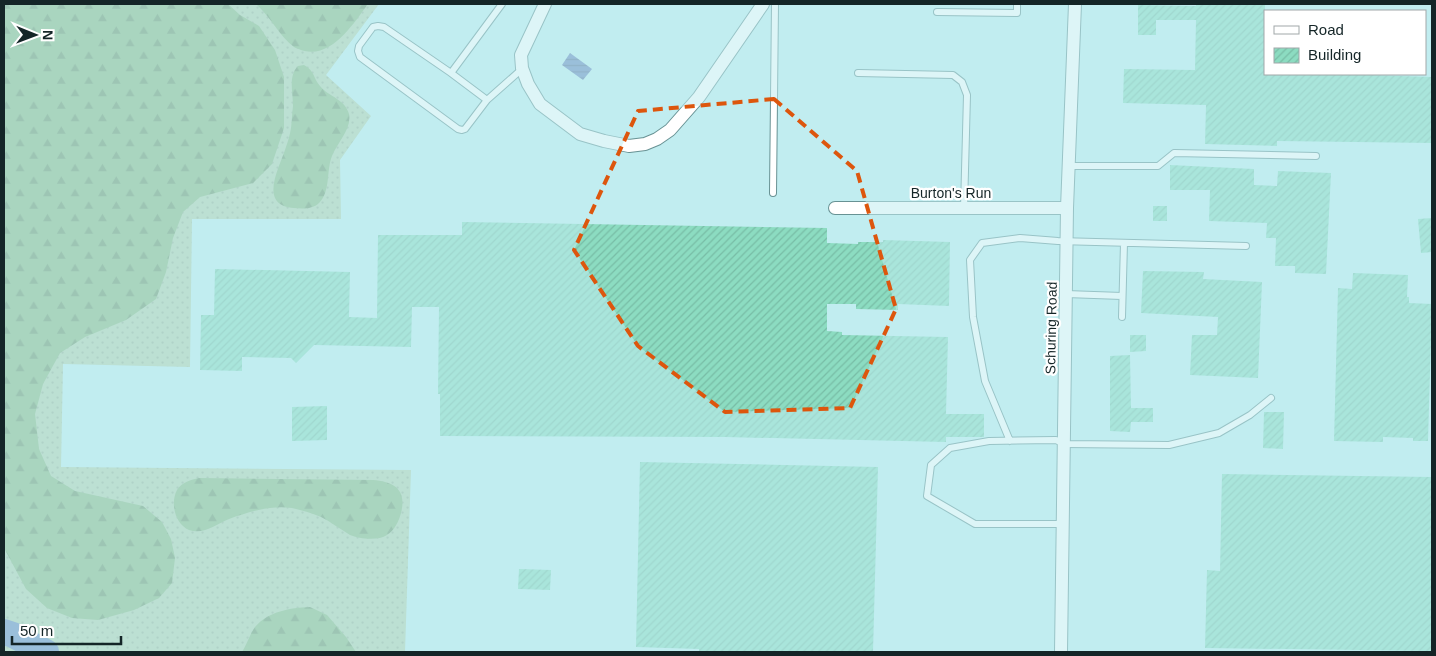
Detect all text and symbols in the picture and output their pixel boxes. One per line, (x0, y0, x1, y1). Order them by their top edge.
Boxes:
north arrow (10, 10, 60, 60)
legend (1264, 10, 1426, 75)
text: Road (1308, 21, 1344, 38)
text: N (40, 30, 56, 40)
text: Building (1308, 46, 1361, 63)
street label: Burton's Run (911, 185, 991, 201)
street label: Schuring Road (1042, 282, 1060, 374)
scale bar (12, 614, 121, 646)
text: 50 m (20, 622, 53, 639)

